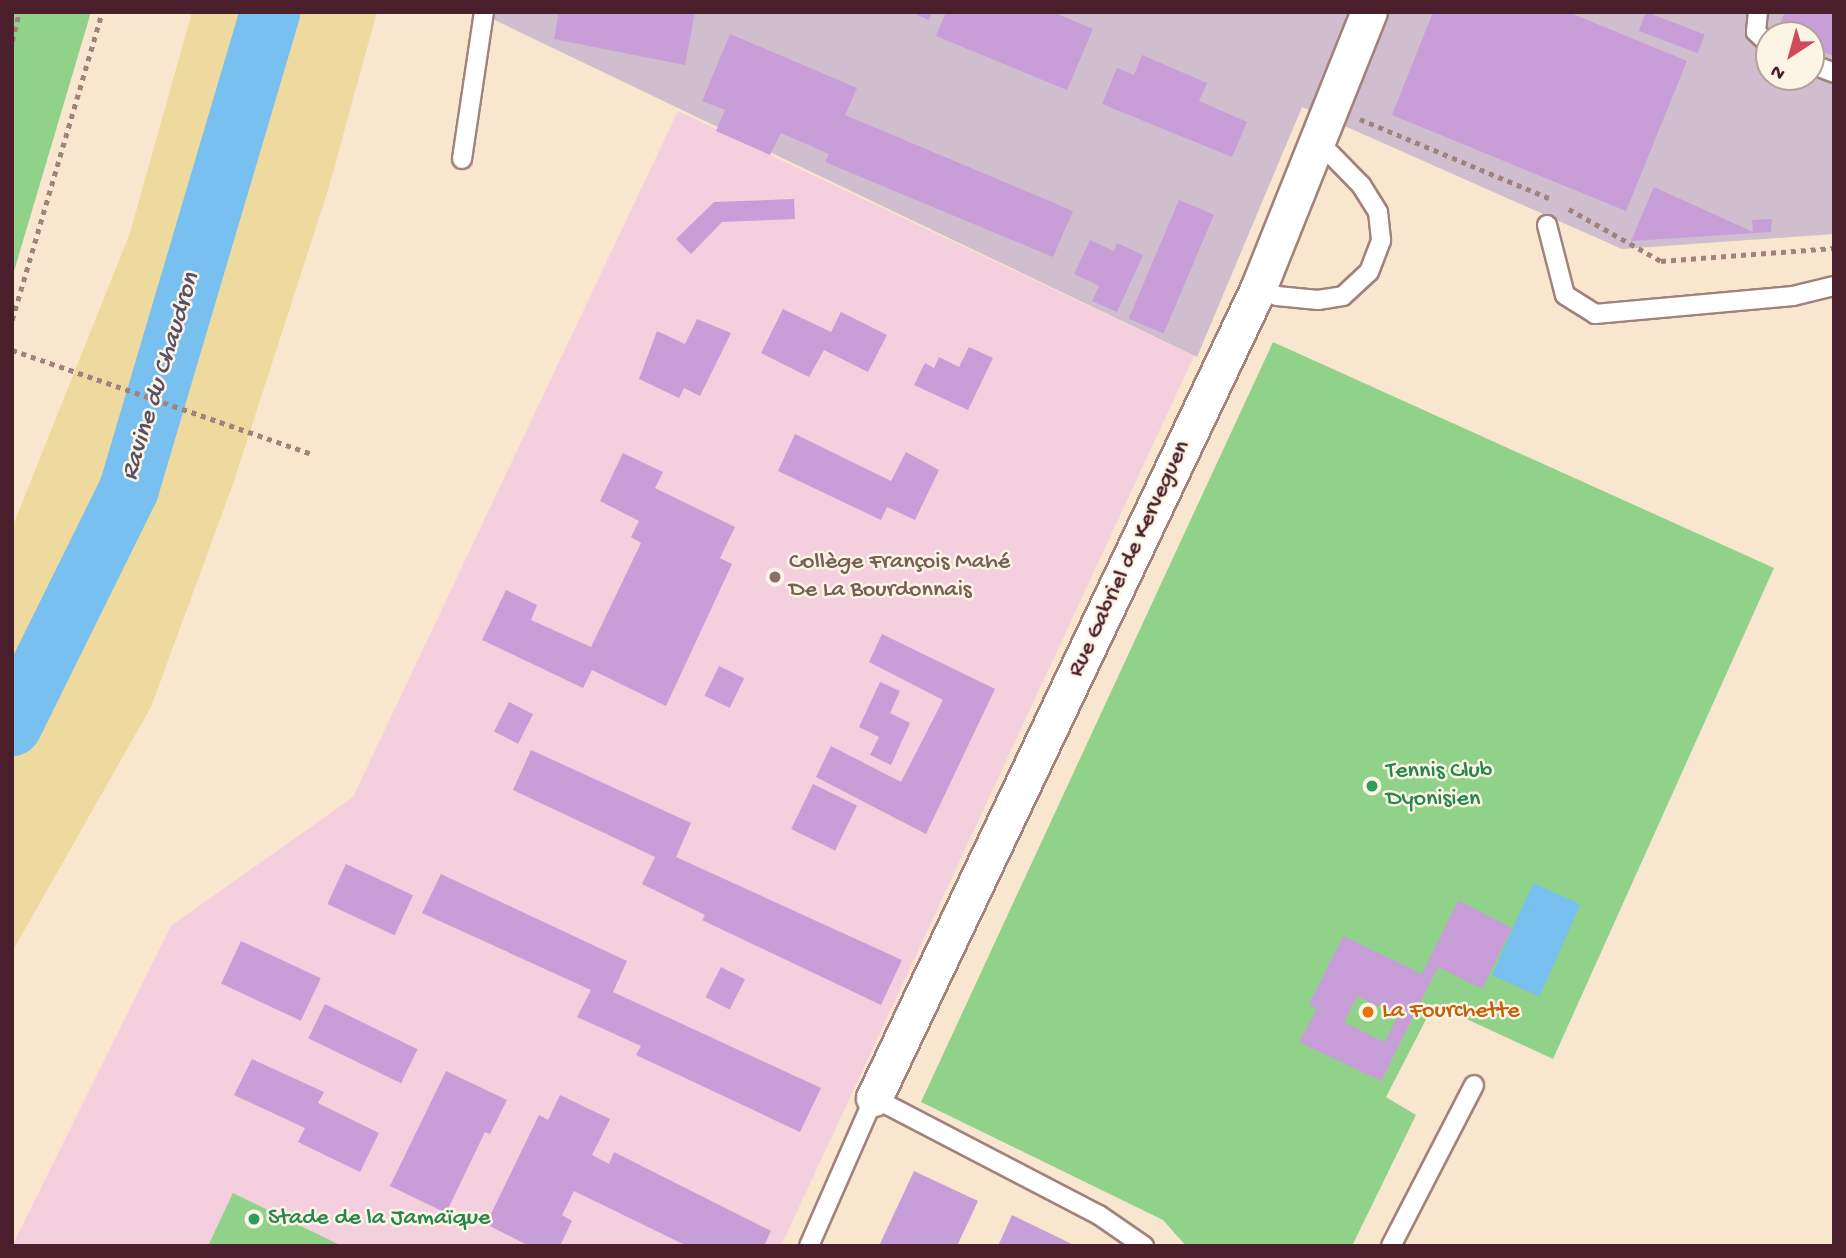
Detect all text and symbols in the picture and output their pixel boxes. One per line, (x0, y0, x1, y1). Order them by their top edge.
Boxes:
north arrow (1755, 21, 1825, 91)
text: N (1767, 59, 1790, 85)
water label: Ravine du Chaudron (116, 269, 208, 485)
street label: Rue Gabriel de Kerveguen (1062, 436, 1198, 682)
place label: Collège François Mahé De La Bourdonnais (789, 549, 1010, 605)
marker: Collège François Mahé De La Bourdonnais (767, 569, 783, 585)
place label: Tennis Club Dyonisien (1386, 758, 1492, 814)
marker: Tennis Club Dyonisien (1364, 778, 1380, 794)
place label: La Fourchette (1382, 998, 1520, 1026)
marker: La Fourchette (1360, 1004, 1376, 1020)
place label: Stade de la Jamaïque (268, 1205, 490, 1233)
marker: Stade de la Jamaïque (246, 1211, 262, 1227)

